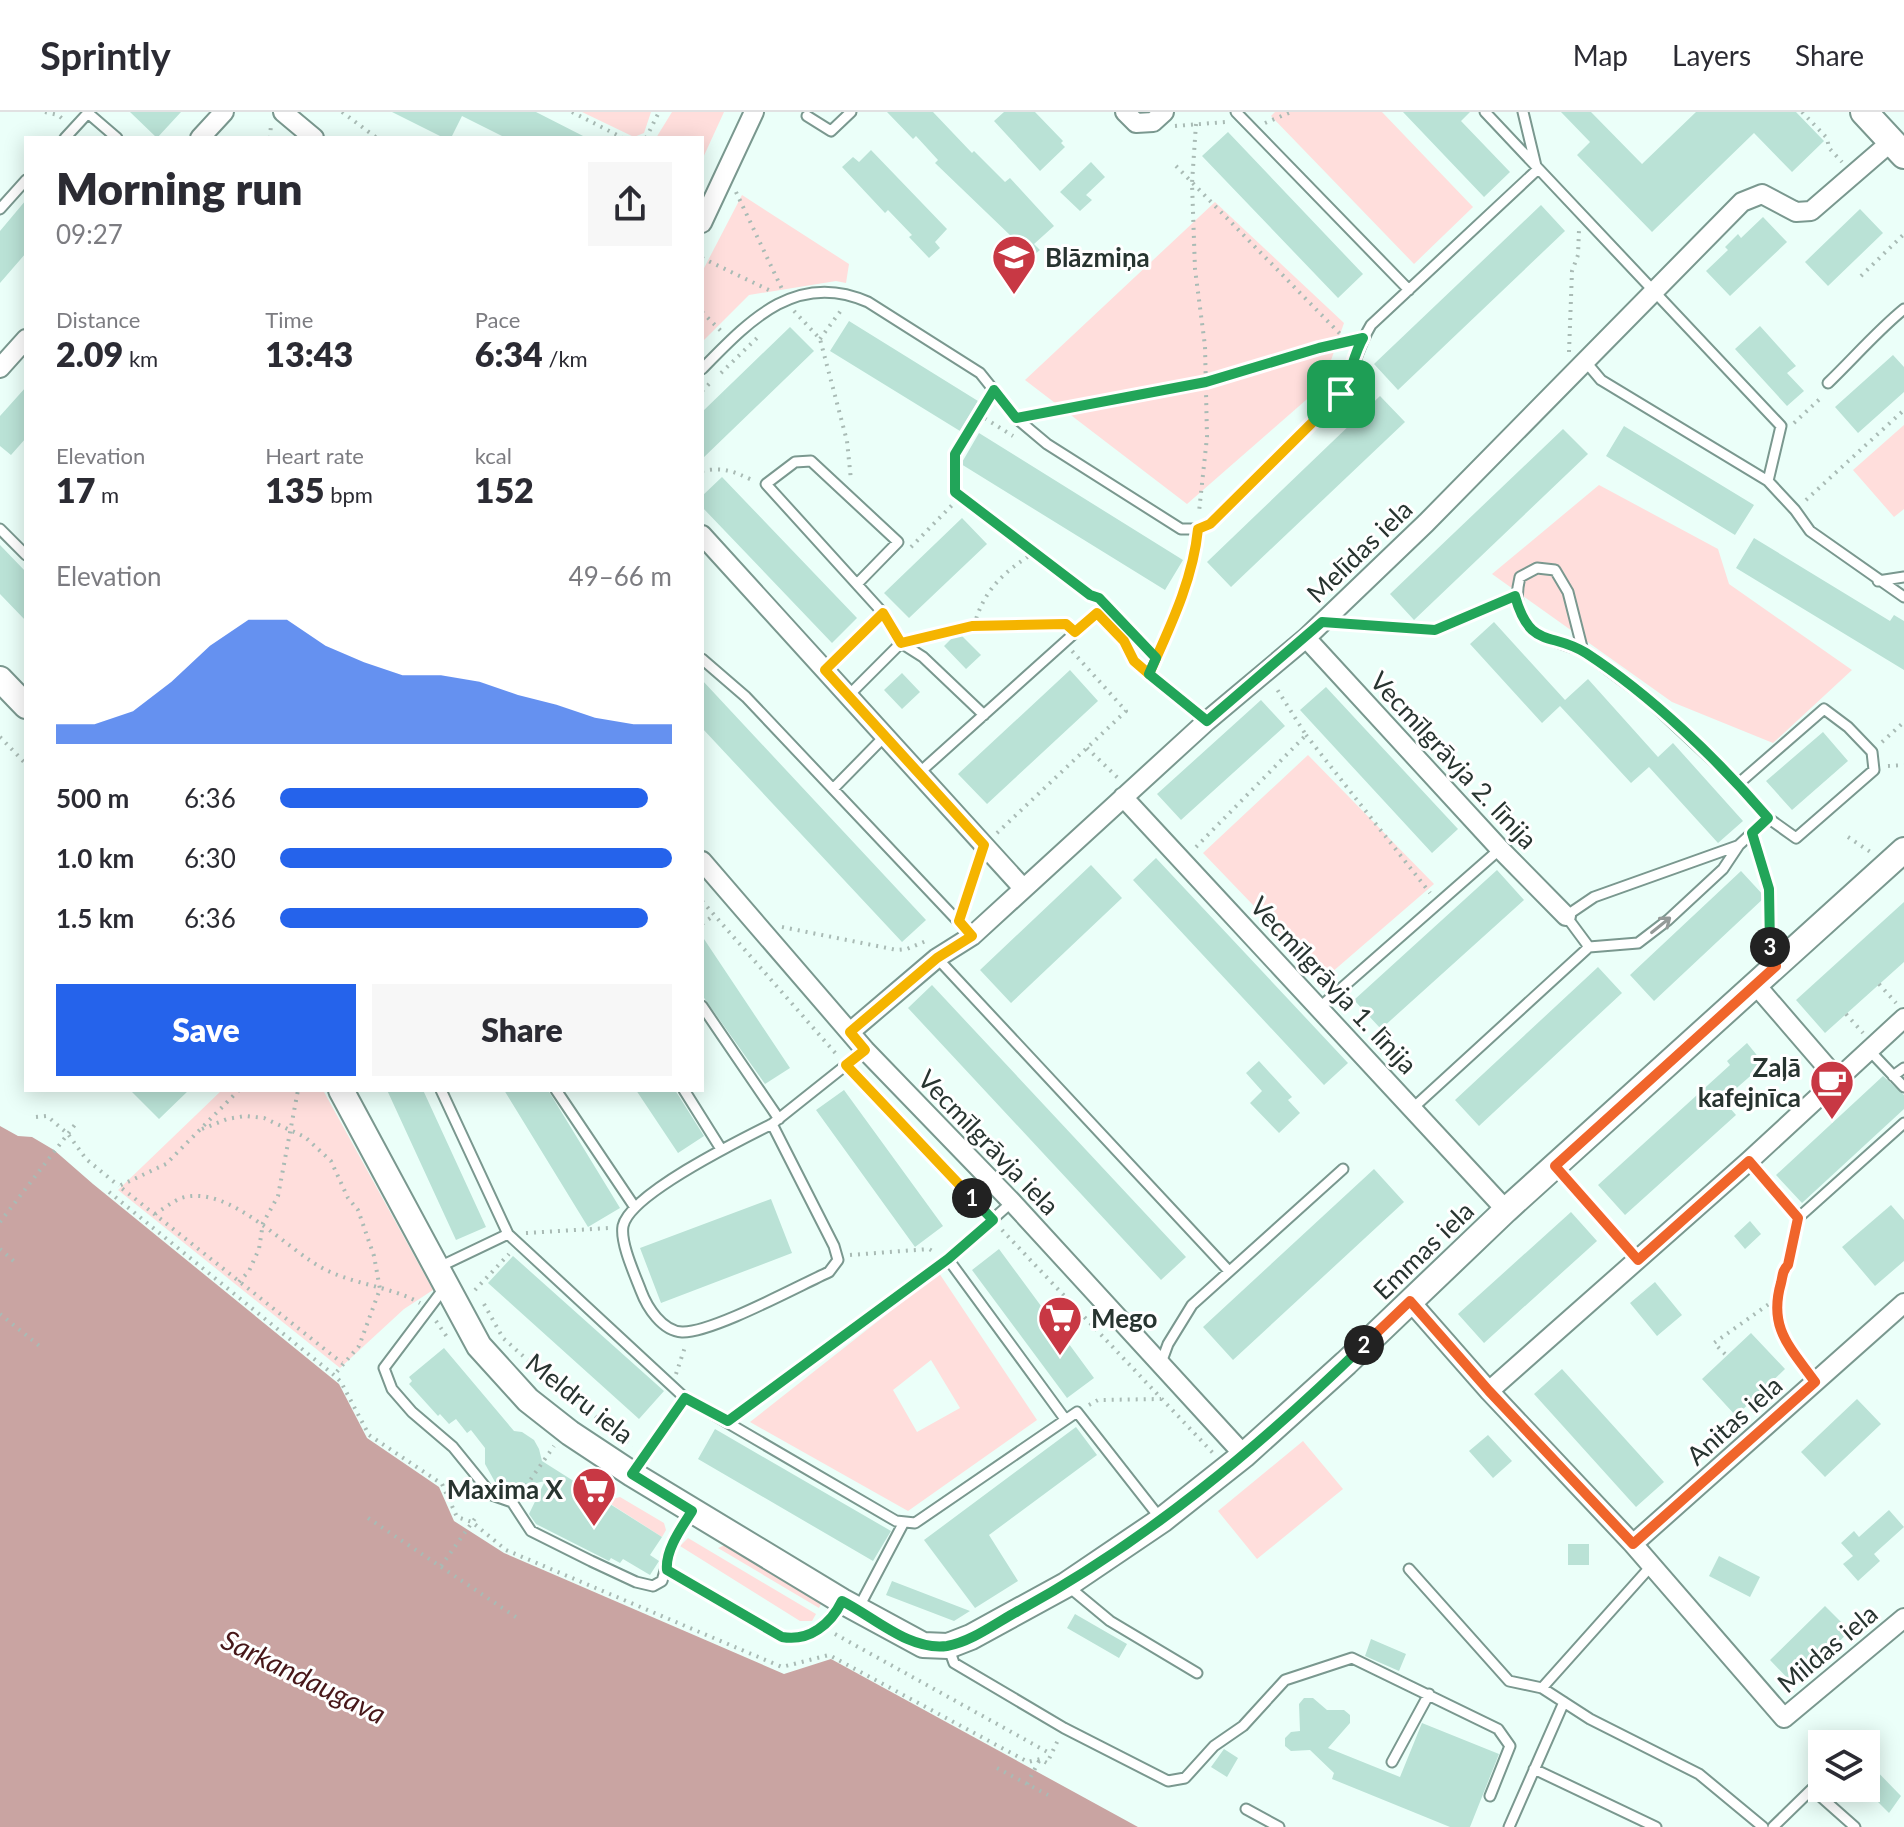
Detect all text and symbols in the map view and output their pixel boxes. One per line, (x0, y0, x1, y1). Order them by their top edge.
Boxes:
text: Sprintly (40, 32, 171, 78)
text: Map (1573, 38, 1628, 72)
text: Layers (1672, 38, 1751, 72)
text: Share (1795, 38, 1864, 72)
text: Morning run (56, 162, 303, 214)
button: share (588, 162, 672, 246)
text: 09:27 (56, 218, 123, 250)
school or university icon: Blāzmiņa (990, 233, 1038, 296)
place label: Blāzmiņa (1045, 241, 1150, 273)
text: Distance (56, 306, 140, 333)
text: Time (265, 306, 313, 333)
text: Pace (475, 306, 520, 333)
text: 2.09 (56, 333, 123, 374)
text: 13:43 (265, 333, 353, 374)
text: 6:34 (475, 333, 543, 374)
text: km (123, 345, 158, 372)
text: /km (543, 345, 588, 372)
pin (1307, 360, 1375, 428)
icon: arrive (1319, 372, 1363, 416)
text: Elevation (56, 442, 145, 469)
text: Heart rate (265, 442, 364, 469)
text: kcal (475, 442, 512, 469)
text: 17 (56, 469, 95, 510)
text: 135 (265, 469, 325, 510)
text: 152 (475, 469, 534, 510)
text: m (95, 481, 119, 508)
text: bpm (325, 481, 373, 508)
street label: Melīdas iela (1300, 493, 1418, 609)
text: Elevation (56, 560, 162, 592)
text: 49–66 m (569, 560, 672, 592)
street label: Vecmīlgrāvja 2. līnija (1364, 665, 1544, 855)
text: 500 m (56, 782, 129, 814)
text: 6:36 (184, 782, 236, 814)
text: 1.0 km (56, 842, 134, 874)
text: 6:30 (184, 842, 236, 874)
street label: Vecmīlgrāvja 1. līnija (1244, 890, 1424, 1080)
text: 1.5 km (56, 902, 134, 934)
text: 6:36 (184, 902, 236, 934)
one-way arrow (1650, 917, 1671, 934)
pin: 3 (1750, 927, 1790, 967)
text: 3 (1764, 933, 1776, 960)
button: Save (56, 984, 356, 1076)
button: Share (372, 984, 672, 1076)
place label: Zaļā kafejnīca (1698, 1051, 1801, 1113)
cafe icon: Zaļā kafejnīca (1808, 1058, 1856, 1121)
street label: Vecmīlgrāvja iela (912, 1063, 1066, 1221)
pin: 1 (952, 1178, 992, 1218)
text: 1 (966, 1184, 978, 1211)
street label: Emmas iela (1366, 1194, 1480, 1306)
supermarket icon: Mego (1036, 1294, 1084, 1357)
place label: Mego (1091, 1302, 1158, 1334)
pin: 2 (1344, 1325, 1384, 1365)
text: 2 (1358, 1331, 1370, 1358)
street label: Meldru iela (520, 1346, 640, 1450)
street label: Anitas iela (1680, 1369, 1788, 1471)
supermarket icon: Maxima X (570, 1465, 618, 1528)
place label: Maxima X (447, 1473, 564, 1505)
street label: Mildas iela (1770, 1597, 1884, 1699)
water label: Sarkandaugava (216, 1622, 392, 1730)
map controls (1808, 1730, 1880, 1802)
button: layers (1808, 1730, 1880, 1802)

